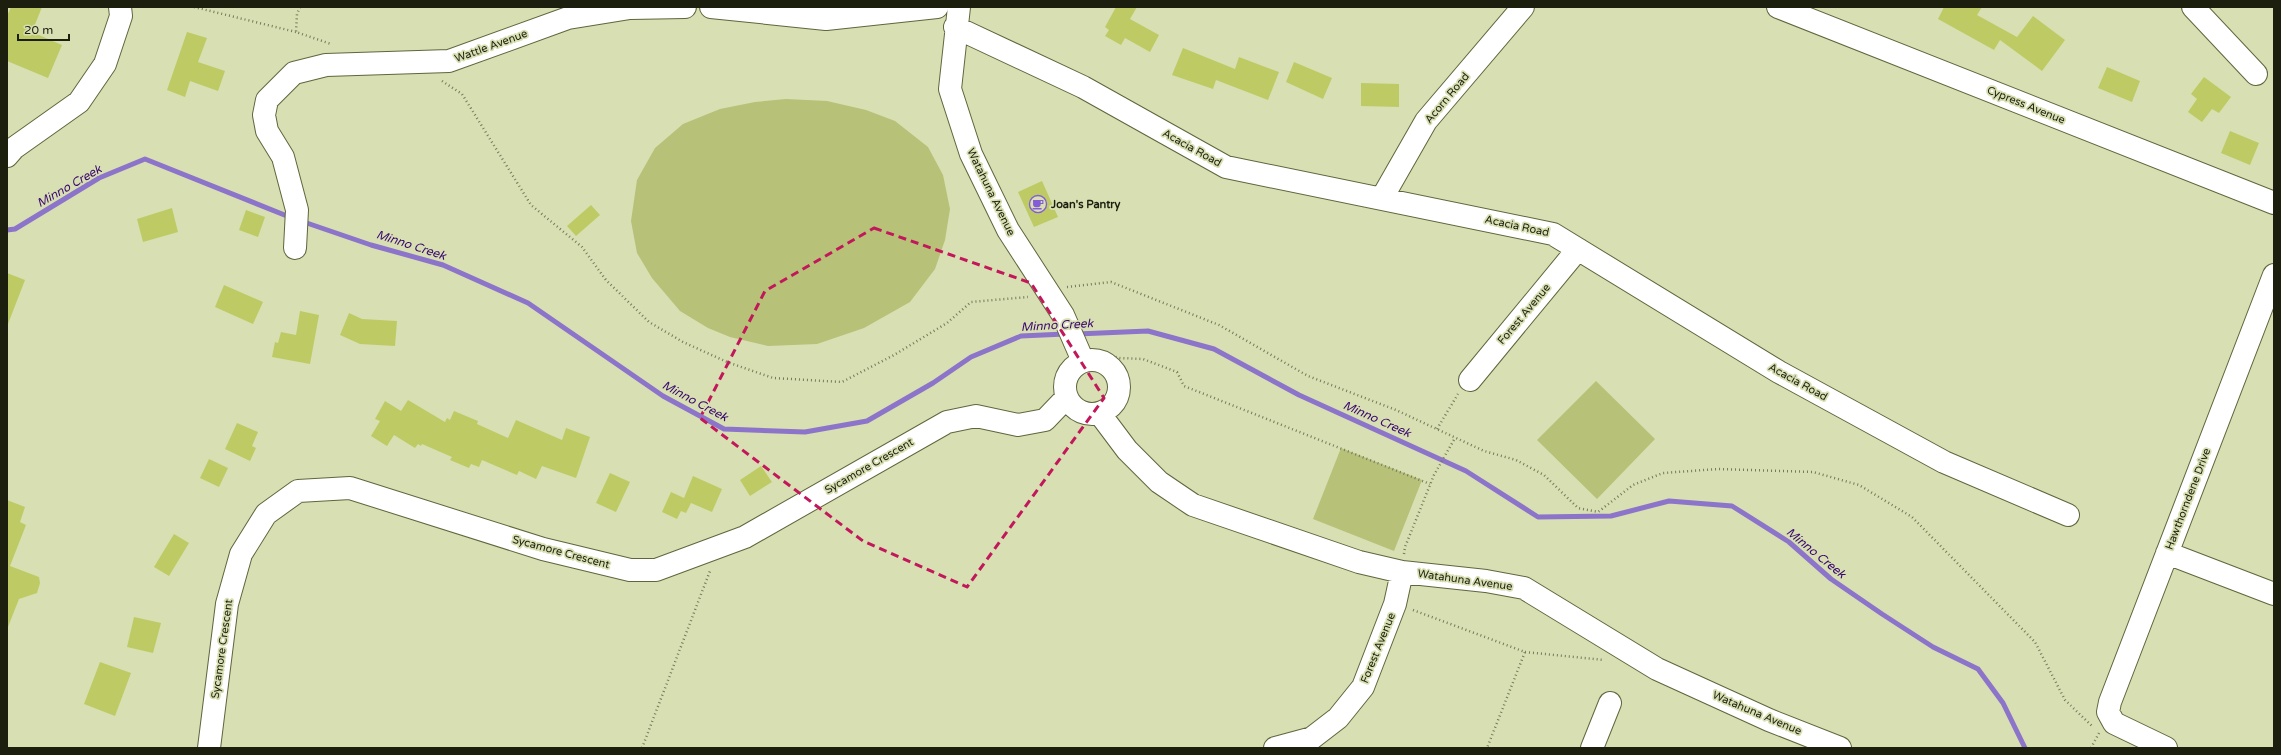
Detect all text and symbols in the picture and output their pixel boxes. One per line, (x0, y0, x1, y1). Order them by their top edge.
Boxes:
scale bar (18, 16, 69, 42)
text: 20 m (24, 23, 53, 37)
street label: Wattle Avenue (453, 27, 529, 65)
street label: Acorn Road (1422, 70, 1472, 126)
street label: Cypress Avenue (1985, 83, 2067, 127)
street label: Acacia Road (1160, 126, 1224, 170)
street label: Watahuna Avenue (964, 146, 1018, 238)
water label: Minno Creek (34, 161, 105, 210)
cafe icon: Joan's Pantry (1028, 194, 1048, 214)
place label: Joan's Pantry (1050, 198, 1121, 212)
street label: Acacia Road (1484, 213, 1550, 239)
water label: Minno Creek (374, 227, 449, 263)
street label: Forest Avenue (1495, 281, 1553, 347)
water label: Minno Creek (1021, 316, 1095, 334)
street label: Acacia Road (1766, 360, 1830, 404)
water label: Minno Creek (660, 378, 731, 425)
water label: Minno Creek (1341, 398, 1414, 441)
street label: Sycamore Crescent (822, 435, 916, 497)
street label: Hawthorndene Drive (2163, 446, 2213, 552)
water label: Minno Creek (1784, 525, 1850, 582)
street label: Sycamore Crescent (511, 533, 611, 571)
street label: Watahuna Avenue (1417, 567, 1513, 593)
street label: Sycamore Crescent (209, 599, 235, 699)
street label: Forest Avenue (1358, 611, 1398, 685)
street label: Watahuna Avenue (1710, 688, 1804, 738)

